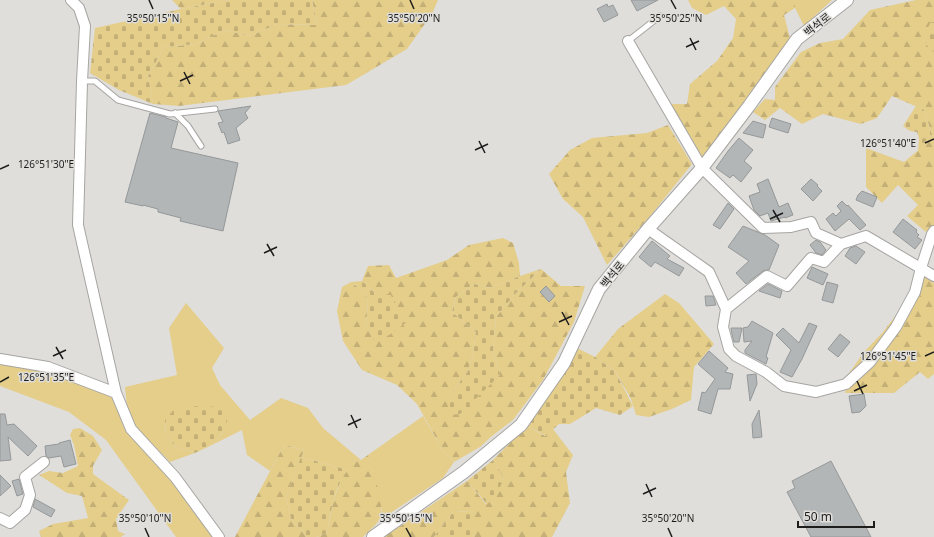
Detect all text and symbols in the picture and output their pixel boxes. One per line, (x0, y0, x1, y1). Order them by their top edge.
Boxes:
street label: 백석로 (800, 9, 834, 39)
text: 35°50'15"N (127, 11, 179, 25)
text: 35°50'20"N (388, 11, 440, 25)
text: 35°50'25"N (650, 11, 702, 25)
text: 126°51'40"E (860, 136, 916, 150)
text: 126°51'30"E (18, 157, 74, 171)
street label: 백석로 (597, 257, 627, 291)
text: 126°51'45"E (860, 349, 916, 363)
text: 126°51'35"E (18, 370, 74, 384)
scale bar (798, 503, 874, 529)
text: 50 m (804, 508, 832, 525)
text: 35°50'10"N (119, 511, 171, 525)
text: 35°50'15"N (380, 511, 432, 525)
text: 35°50'20"N (642, 511, 694, 525)

